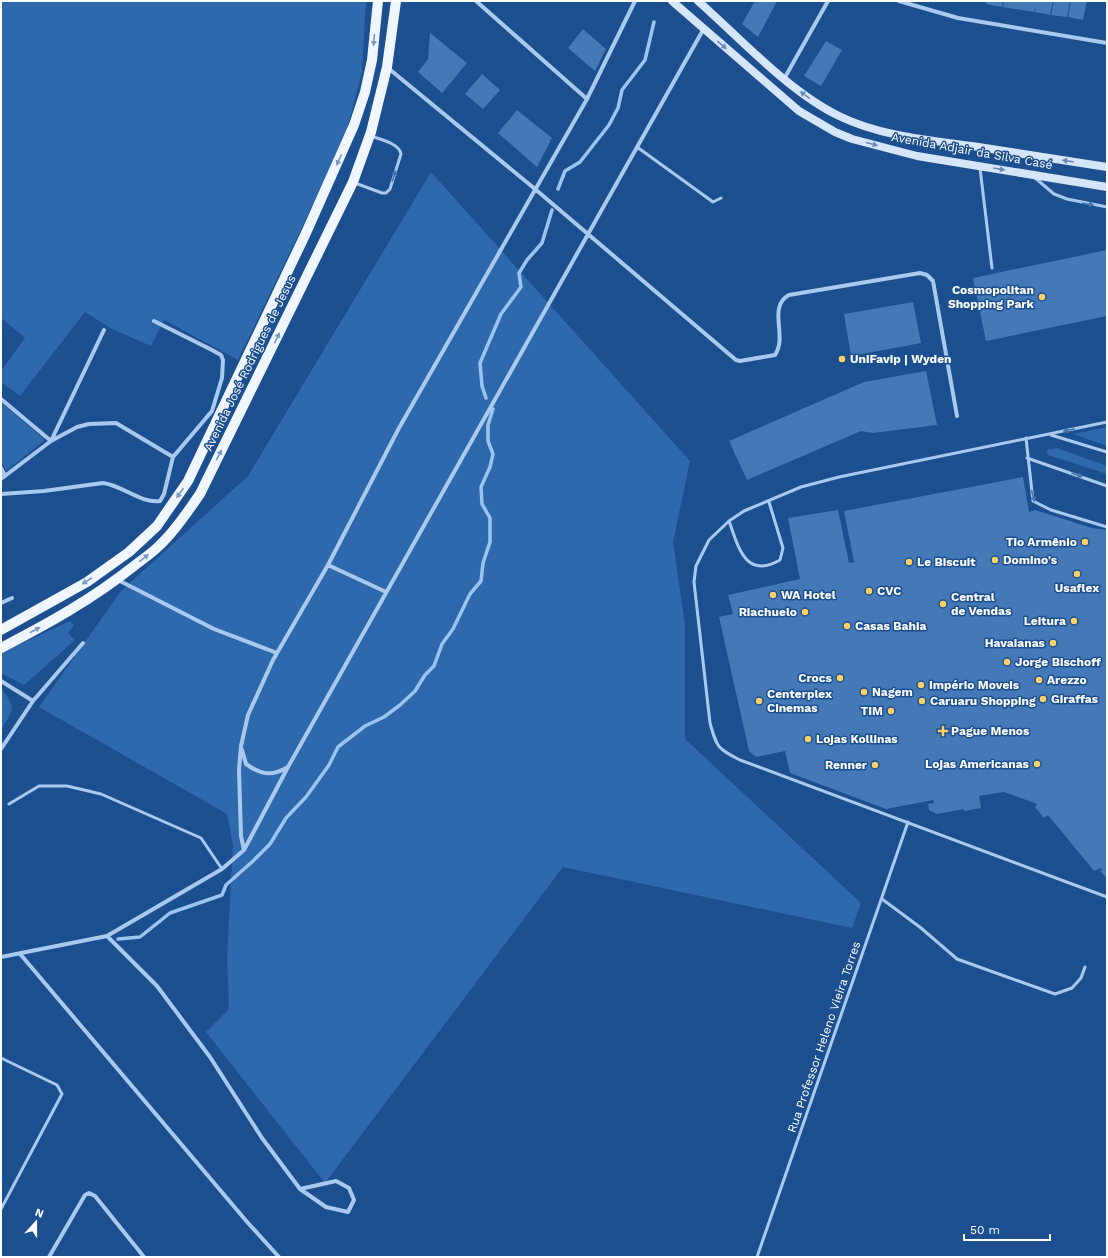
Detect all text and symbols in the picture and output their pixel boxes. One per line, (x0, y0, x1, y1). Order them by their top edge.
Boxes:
one-way arrow (371, 34, 377, 46)
one-way arrow (716, 41, 727, 50)
one-way arrow (800, 91, 810, 99)
street label: Avenida Adjair da Silva Casé (890, 130, 1054, 172)
one-way arrow (865, 142, 878, 148)
one-way arrow (335, 155, 341, 167)
one-way arrow (1062, 158, 1075, 164)
one-way arrow (993, 166, 1005, 172)
one-way arrow (391, 170, 397, 182)
one-way arrow (1082, 201, 1094, 207)
street label: Avenida José Rodrigues de Jesus (201, 273, 299, 453)
place label: Cosmopolitan Shopping Park (948, 283, 1035, 311)
marker: Cosmopolitan Shopping Park (1037, 292, 1047, 302)
one-way arrow (274, 332, 280, 344)
place label: UniFavip | Wyden (850, 352, 952, 366)
marker: UniFavip | Wyden (837, 354, 847, 364)
one-way arrow (1063, 427, 1075, 433)
one-way arrow (216, 449, 223, 460)
one-way arrow (1072, 473, 1084, 479)
one-way arrow (176, 487, 184, 498)
one-way arrow (1030, 490, 1036, 503)
place label: Tio Armênio (1006, 535, 1077, 549)
marker: Tio Armênio (1080, 537, 1090, 547)
place label: Domino's (1003, 553, 1058, 567)
one-way arrow (138, 554, 149, 563)
place label: Le Biscuit (917, 555, 976, 569)
marker: Domino's (990, 555, 1000, 565)
marker: Le Biscuit (904, 557, 914, 567)
marker: Usaflex (1072, 569, 1082, 579)
one-way arrow (82, 577, 92, 585)
place label: Usaflex (1055, 581, 1099, 595)
place label: CVC (877, 584, 901, 598)
marker: CVC (864, 586, 874, 596)
place label: WA Hotel (781, 588, 836, 602)
marker: WA Hotel (768, 590, 778, 600)
place label: Central de Vendas (951, 590, 1012, 618)
marker: Central de Vendas (938, 599, 948, 609)
place label: Riachuelo (739, 605, 797, 619)
marker: Riachuelo (800, 607, 810, 617)
place label: Leitura (1024, 614, 1066, 628)
marker: Leitura (1069, 616, 1079, 626)
place label: Casas Bahia (855, 619, 926, 633)
marker: Casas Bahia (842, 621, 852, 631)
one-way arrow (30, 627, 41, 633)
place label: Havaianas (985, 636, 1046, 650)
marker: Havaianas (1048, 638, 1058, 648)
place label: Jorge Bischoff (1015, 655, 1101, 669)
marker: Jorge Bischoff (1002, 657, 1012, 667)
place label: Crocs (798, 671, 833, 685)
marker: Crocs (835, 673, 845, 683)
place label: Arezzo (1047, 673, 1087, 687)
marker: Arezzo (1034, 675, 1044, 685)
place label: Império Moveis (929, 678, 1020, 692)
marker: Império Moveis (916, 680, 926, 690)
place label: Nagem (872, 685, 913, 699)
place label: Centerplex Cinemas (767, 687, 832, 715)
marker: Nagem (859, 687, 869, 697)
place label: Giraffas (1051, 692, 1099, 706)
place label: Caruaru Shopping (930, 694, 1036, 708)
marker: Giraffas (1038, 694, 1048, 704)
marker: Centerplex Cinemas (754, 696, 764, 706)
marker: Caruaru Shopping (917, 696, 927, 706)
place label: TIM (860, 704, 883, 718)
marker: TIM (886, 706, 896, 716)
place label: Pague Menos (951, 724, 1030, 738)
marker: Pague Menos (938, 726, 948, 736)
place label: Lojas Kollinas (816, 732, 898, 746)
marker: Lojas Kollinas (803, 734, 813, 744)
place label: Lojas Americanas (925, 757, 1030, 771)
place label: Renner (825, 758, 868, 772)
marker: Lojas Americanas (1032, 759, 1042, 769)
marker: Renner (870, 760, 880, 770)
street label: Rua Professor Heleno Vieira Torres (785, 939, 863, 1135)
north arrow (16, 1202, 56, 1242)
text: N (33, 1206, 46, 1221)
scale bar (964, 1216, 1050, 1242)
text: 50 m (970, 1223, 1000, 1237)

